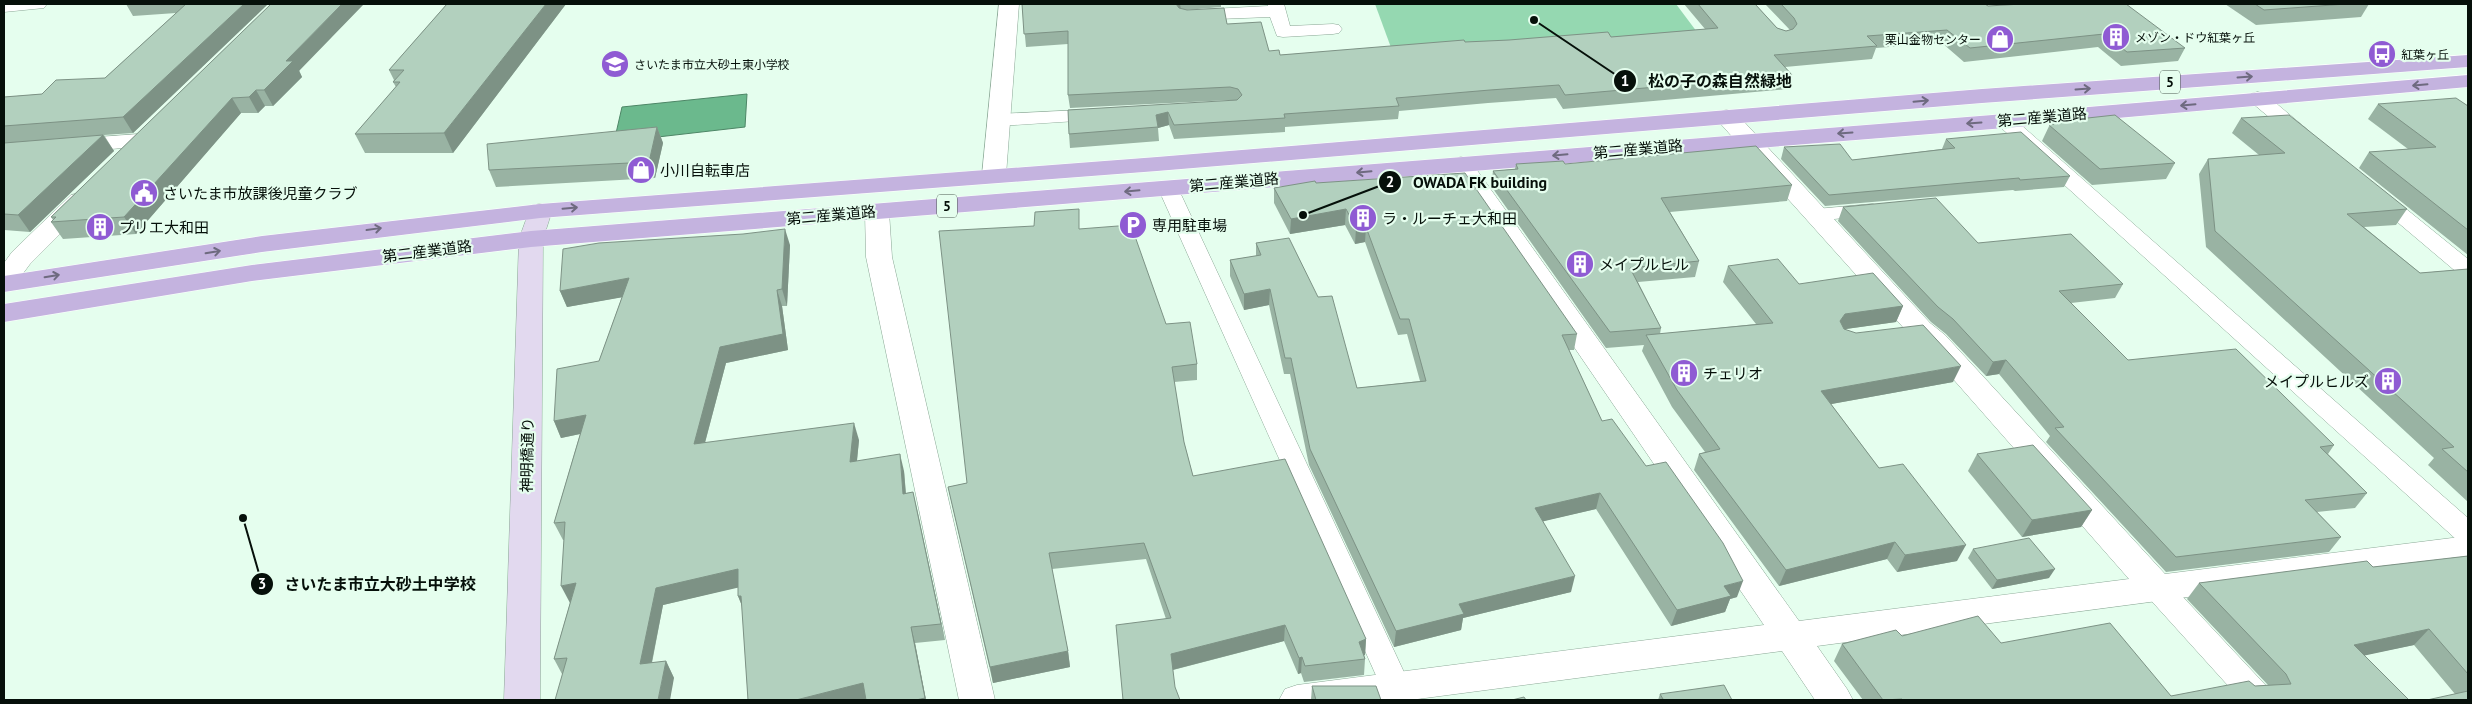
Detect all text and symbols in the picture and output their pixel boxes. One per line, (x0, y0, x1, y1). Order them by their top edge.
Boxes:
building icon: メゾン・ドウ紅葉ヶ丘 (2101, 22, 2131, 52)
shop icon: 栗山金物センター (1985, 24, 2015, 54)
place label: メゾン・ドウ紅葉ヶ丘 (2135, 30, 2255, 45)
place label: 栗山金物センター (1885, 32, 1981, 47)
bus stop icon: 紅葉ヶ丘 (2367, 39, 2397, 69)
place label: 紅葉ヶ丘 (2401, 47, 2449, 62)
school or university icon: さいたま市立大砂土東小学校 (600, 49, 630, 79)
place label: さいたま市立大砂土東小学校 (634, 57, 790, 72)
callout: 松の子の森自然緑地 (1613, 66, 1802, 97)
road number: 5 (2160, 70, 2180, 94)
text: 1 (1621, 71, 1629, 90)
text: 松の子の森自然緑地 (1648, 71, 1792, 91)
one-way arrow (2237, 72, 2253, 81)
one-way arrow (2412, 80, 2428, 90)
one-way arrow (2075, 84, 2091, 93)
one-way arrow (1913, 97, 1929, 106)
one-way arrow (2180, 100, 2196, 109)
street label: 第二産業道路 (1996, 104, 2088, 130)
one-way arrow (1966, 118, 1982, 128)
one-way arrow (1837, 128, 1853, 137)
street label: 第二産業道路 (1592, 136, 1684, 162)
one-way arrow (1553, 151, 1569, 160)
shop icon: 小川自転車店 (626, 155, 656, 185)
place label: 小川自転車店 (660, 161, 750, 180)
one-way arrow (1356, 167, 1372, 176)
callout: OWADA FK building (1378, 167, 1558, 198)
street label: 第二産業道路 (1188, 169, 1280, 195)
text: 2 (1386, 172, 1394, 191)
text: OWADA FK building (1413, 172, 1547, 192)
public building icon: さいたま市放課後児童クラブ (129, 178, 159, 208)
place label: さいたま市放課後児童クラブ (163, 184, 358, 203)
one-way arrow (1124, 186, 1140, 195)
road number: 5 (937, 195, 957, 218)
street label: 第二産業道路 (785, 202, 877, 228)
one-way arrow (562, 203, 578, 213)
building icon: ラ・ルーチェ大和田 (1348, 203, 1378, 233)
place label: ラ・ルーチェ大和田 (1382, 209, 1517, 228)
parking icon: 専用駐車場 (1118, 210, 1148, 240)
building icon: プリエ大和田 (85, 212, 115, 242)
place label: 専用駐車場 (1152, 216, 1227, 235)
place label: プリエ大和田 (119, 218, 209, 237)
one-way arrow (365, 224, 381, 234)
street label: 第二産業道路 (381, 236, 473, 266)
one-way arrow (204, 247, 220, 257)
building icon: メイプルヒル (1565, 249, 1595, 279)
place label: メイプルヒル (1599, 255, 1689, 274)
one-way arrow (44, 271, 60, 281)
building icon: チェリオ (1669, 358, 1699, 388)
place label: チェリオ (1703, 364, 1763, 383)
building icon: メイプルヒルズ (2373, 366, 2403, 396)
place label: メイプルヒルズ (2264, 372, 2369, 391)
street label: 神明橋通り (517, 417, 537, 493)
callout: さいたま市立大砂土中学校 (249, 569, 486, 600)
text: 3 (258, 574, 266, 593)
text: さいたま市立大砂土中学校 (284, 574, 476, 594)

